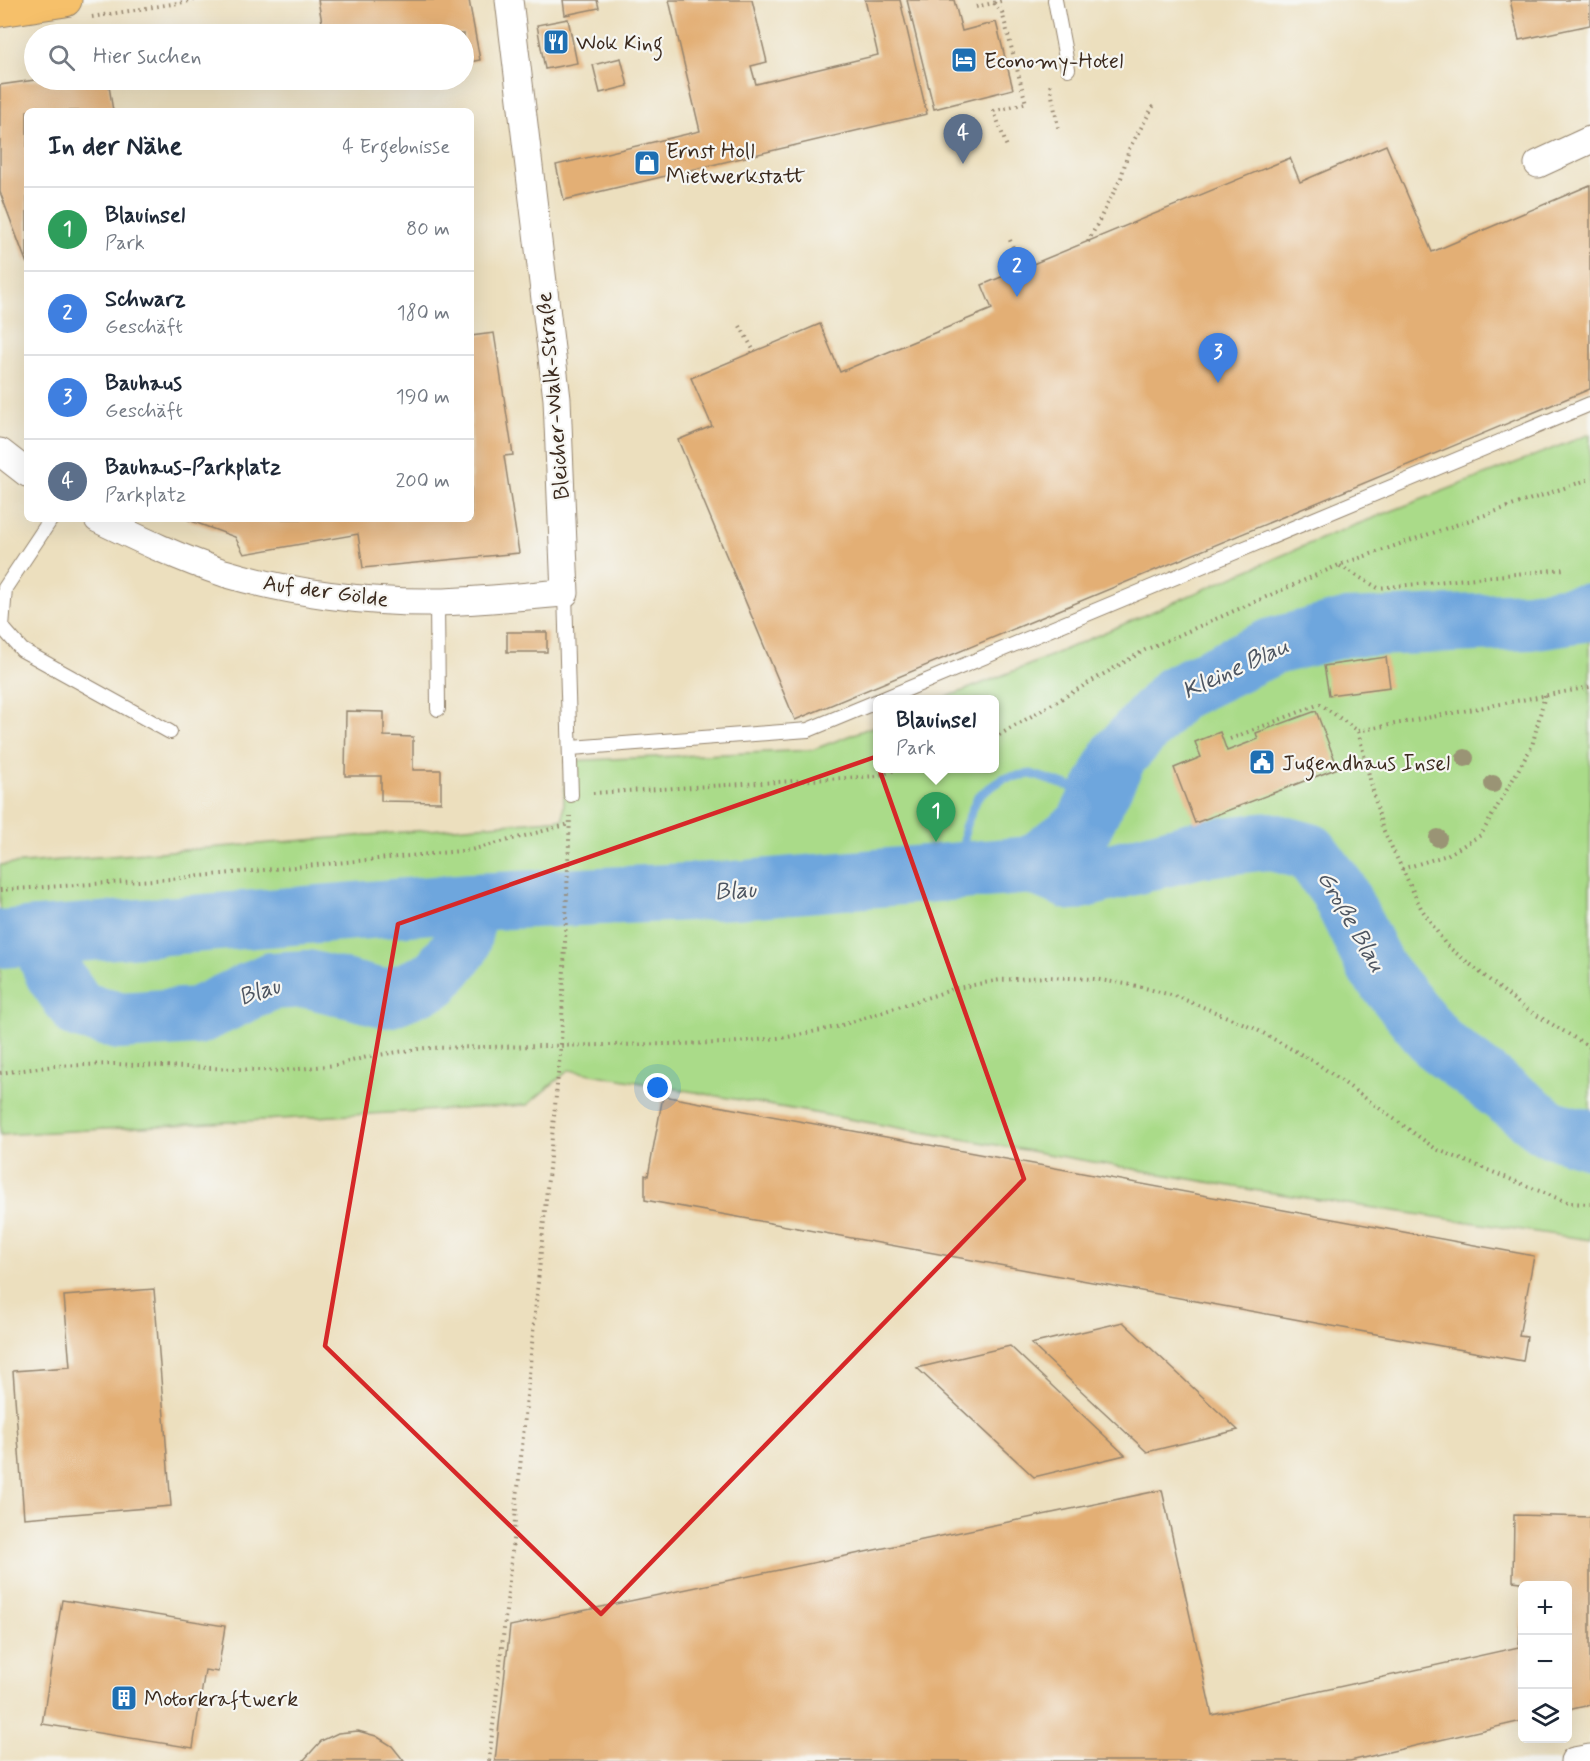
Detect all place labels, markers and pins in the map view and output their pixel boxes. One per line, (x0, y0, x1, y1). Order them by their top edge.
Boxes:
restaurant icon: Wok King (541, 27, 571, 57)
place label: Wok King (576, 30, 663, 61)
hotel icon: Economy-Hotel (949, 45, 979, 75)
place label: Economy-Hotel (984, 48, 1123, 76)
pin: 4 (944, 114, 982, 164)
place label: Ernst Holl Mietwerkstatt (666, 138, 806, 191)
shop icon: Ernst Holl Mietwerkstatt (632, 148, 662, 178)
pin: 2 (998, 248, 1036, 297)
pin: 3 (1198, 334, 1238, 383)
public building icon: Jugendhaus Insel (1247, 747, 1277, 777)
place label: Jugendhaus Insel (1282, 750, 1450, 781)
pin: 1 (916, 792, 956, 842)
building icon: Motorkraftwerk (109, 1683, 139, 1713)
place label: Motorkraftwerk (144, 1686, 298, 1714)

